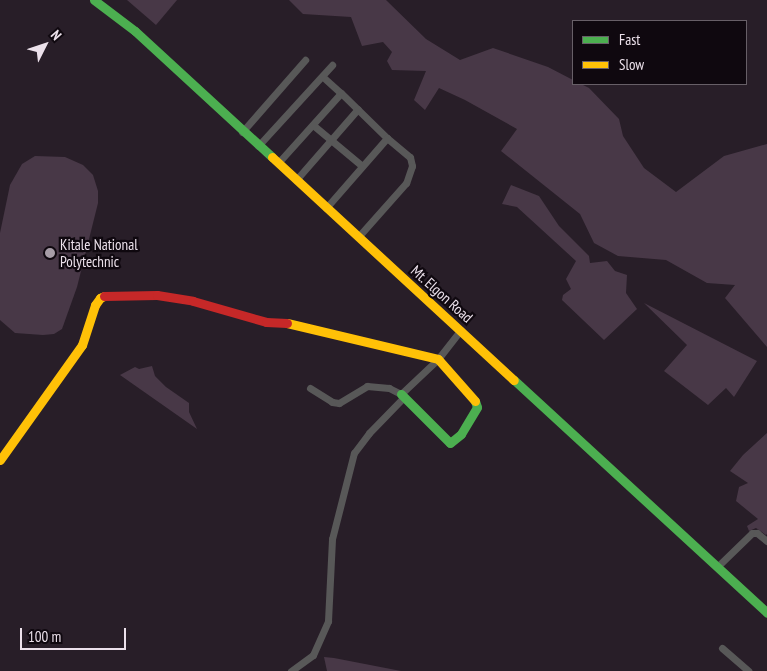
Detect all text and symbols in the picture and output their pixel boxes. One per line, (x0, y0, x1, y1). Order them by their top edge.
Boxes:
north arrow (20, 20, 70, 70)
legend (572, 20, 747, 85)
text: N (47, 26, 66, 44)
text: Fast (619, 30, 640, 49)
text: Slow (619, 55, 644, 74)
place label: Kitale National Polytechnic (60, 235, 138, 270)
marker: Kitale National Polytechnic (44, 247, 56, 259)
street label: Mt. Elgon Road (407, 261, 477, 327)
scale bar (22, 618, 129, 650)
text: 100 m (28, 627, 61, 646)

